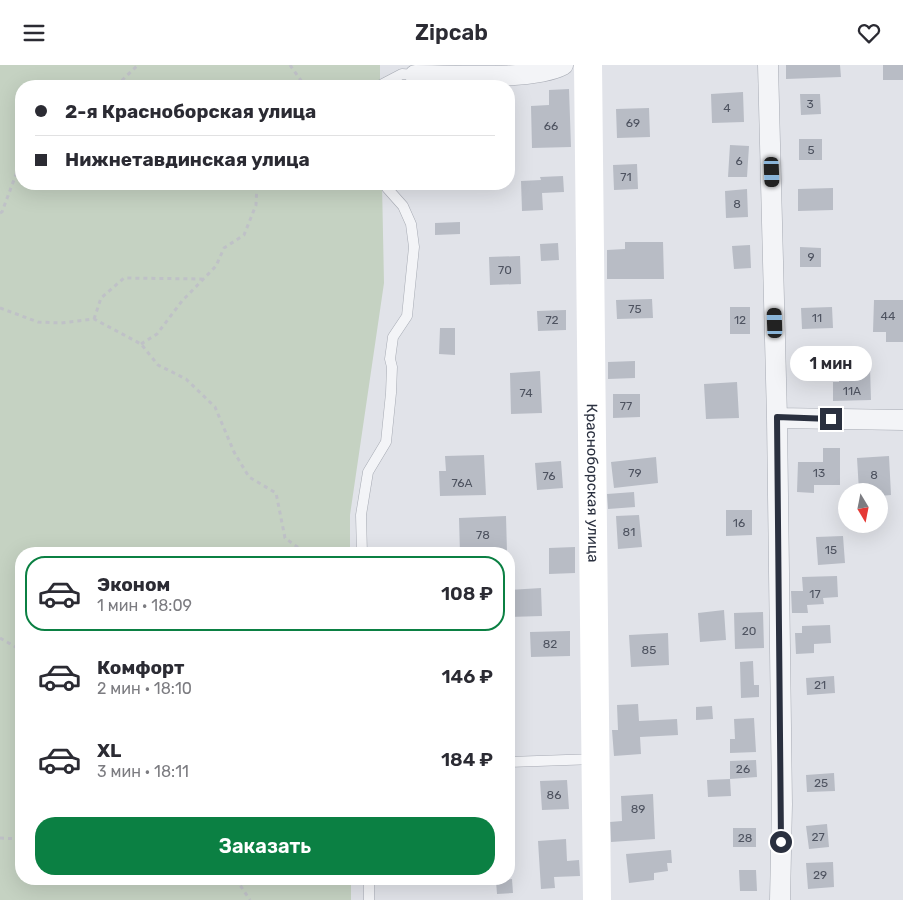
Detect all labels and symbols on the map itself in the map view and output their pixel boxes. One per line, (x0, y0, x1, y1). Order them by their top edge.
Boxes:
house number: 3 (806, 97, 814, 111)
house number: 4 (723, 101, 731, 115)
house number: 69 (626, 116, 640, 130)
house number: 66 (544, 119, 558, 133)
house number: 5 (807, 143, 815, 157)
house number: 6 (735, 154, 743, 168)
car (763, 157, 780, 187)
house number: 71 (620, 170, 632, 184)
house number: 8 (733, 197, 741, 211)
house number: 9 (807, 250, 815, 264)
house number: 70 (498, 263, 512, 277)
house number: 75 (628, 302, 642, 316)
car (766, 308, 783, 338)
house number: 44 (881, 309, 896, 323)
house number: 11 (812, 311, 822, 325)
house number: 72 (545, 313, 559, 327)
house number: 12 (734, 313, 746, 327)
callout: 1 мин (790, 347, 872, 381)
house number: 11А (843, 384, 861, 398)
house number: 74 (519, 386, 533, 400)
house number: 77 (620, 399, 632, 413)
street label: Красноборская улица (583, 403, 602, 562)
route end (820, 408, 842, 430)
house number: 79 (628, 466, 642, 480)
house number: 13 (813, 466, 825, 480)
house number: 8 (870, 468, 878, 482)
house number: 76 (542, 469, 556, 483)
house number: 76А (451, 476, 473, 490)
north arrow (838, 483, 888, 533)
house number: 16 (733, 516, 745, 530)
house number: 81 (623, 525, 635, 539)
house number: 78 (476, 528, 490, 542)
house number: 15 (825, 543, 837, 557)
house number: 17 (809, 587, 821, 601)
house number: 20 (742, 624, 756, 638)
house number: 82 (543, 637, 557, 651)
house number: 85 (642, 643, 656, 657)
house number: 21 (814, 678, 826, 692)
house number: 26 (736, 762, 750, 776)
house number: 25 (814, 776, 828, 790)
house number: 86 (547, 788, 561, 802)
house number: 89 (631, 802, 645, 816)
house number: 27 (811, 830, 825, 844)
house number: 28 (738, 831, 752, 845)
route start (770, 831, 792, 853)
house number: 29 (813, 868, 827, 882)

